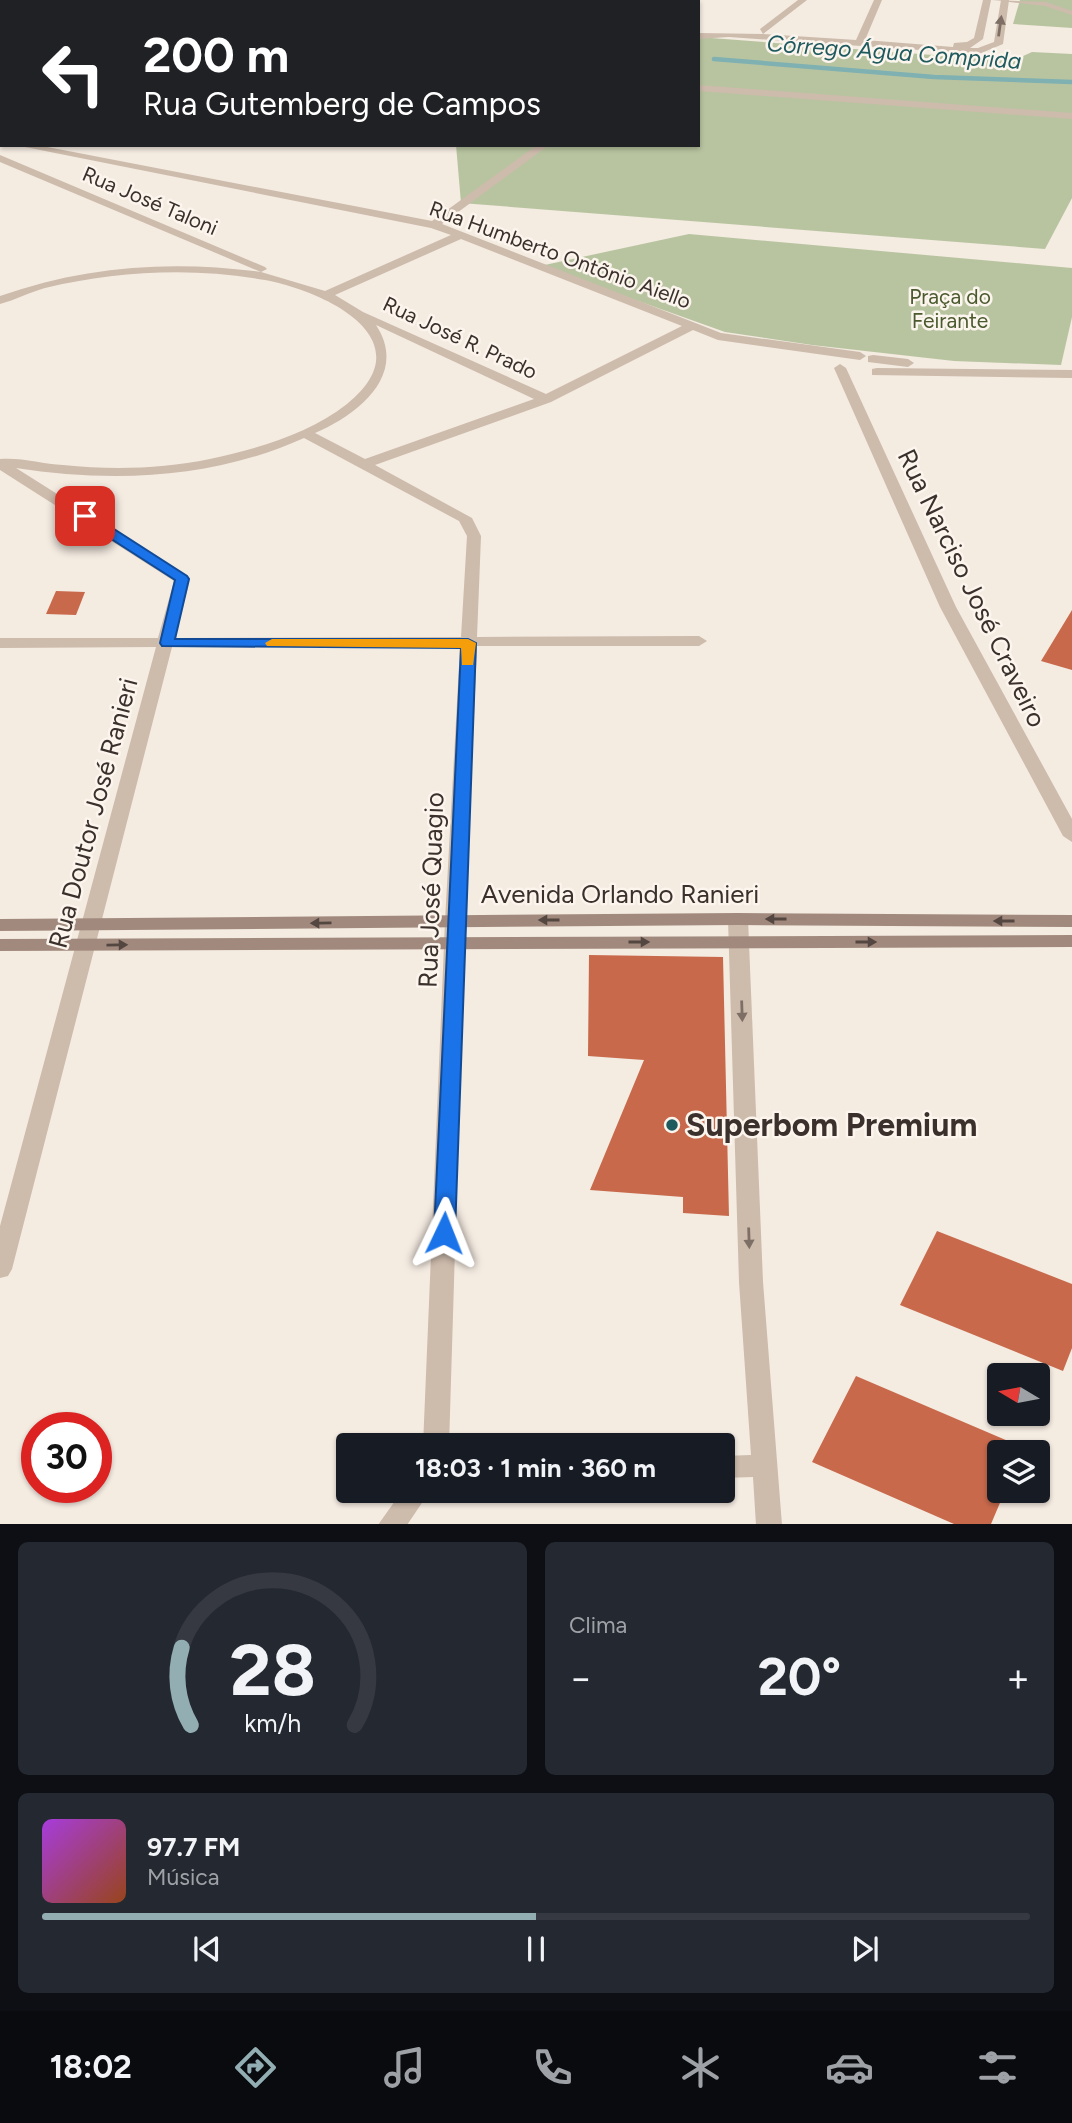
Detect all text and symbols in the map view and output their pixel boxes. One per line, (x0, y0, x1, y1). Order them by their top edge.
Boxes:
one-way arrow (995, 15, 1006, 37)
text: 200 m (143, 25, 289, 84)
icon: left (28, 28, 119, 119)
water label: Córrego Água Comprida (766, 29, 1022, 75)
text: Rua Gutemberg de Campos (143, 85, 541, 123)
street label: Rua José Taloni (79, 161, 222, 240)
street label: Rua Humberto Ontõnio Aiello (426, 196, 694, 314)
park label: Praça do Feirante (909, 284, 991, 333)
street label: Rua José R. Prado (379, 291, 541, 384)
street label: Rua Narciso José Craveiro (891, 444, 1053, 732)
pin (55, 486, 115, 546)
icon: arrive (66, 497, 104, 535)
street label: Rua Doutor José Ranieri (42, 674, 144, 952)
street label: Rua José Quagio (412, 791, 450, 989)
street label: Avenida Orlando Ranieri (481, 878, 759, 910)
one-way arrow (765, 913, 787, 925)
one-way arrow (538, 914, 560, 926)
one-way arrow (993, 915, 1015, 927)
one-way arrow (310, 917, 332, 928)
one-way arrow (628, 936, 650, 948)
one-way arrow (855, 936, 877, 948)
one-way arrow (106, 939, 128, 951)
one-way arrow (737, 1000, 748, 1022)
place label: Superbom Premium (686, 1106, 977, 1144)
marker: Superbom Premium (664, 1117, 680, 1133)
position arrow (407, 1196, 481, 1270)
one-way arrow (744, 1227, 755, 1249)
north arrow (987, 1363, 1050, 1426)
map controls (987, 1363, 1050, 1503)
speed limit sign: 30 (21, 1412, 112, 1503)
button: layers (987, 1440, 1050, 1503)
text: 18:03 · 1 min · 360 m (415, 1452, 656, 1484)
text: Clima (569, 1611, 627, 1639)
text: 28 (229, 1626, 316, 1713)
text: 20° (758, 1646, 841, 1708)
text: − (569, 1655, 593, 1701)
text: + (1006, 1655, 1030, 1701)
text: km/h (244, 1707, 301, 1737)
text: 97.7 FM (147, 1831, 240, 1863)
text: Música (147, 1863, 220, 1891)
icon: previous (188, 1930, 226, 1968)
icon: pause (517, 1930, 555, 1968)
icon: next (846, 1930, 884, 1968)
icon: directions (231, 2043, 280, 2092)
icon: music (380, 2043, 429, 2092)
icon: phone (528, 2043, 577, 2092)
icon: climate (676, 2043, 725, 2092)
icon: car (825, 2043, 874, 2092)
icon: filters (973, 2043, 1022, 2092)
text: 18:02 (50, 2048, 132, 2086)

